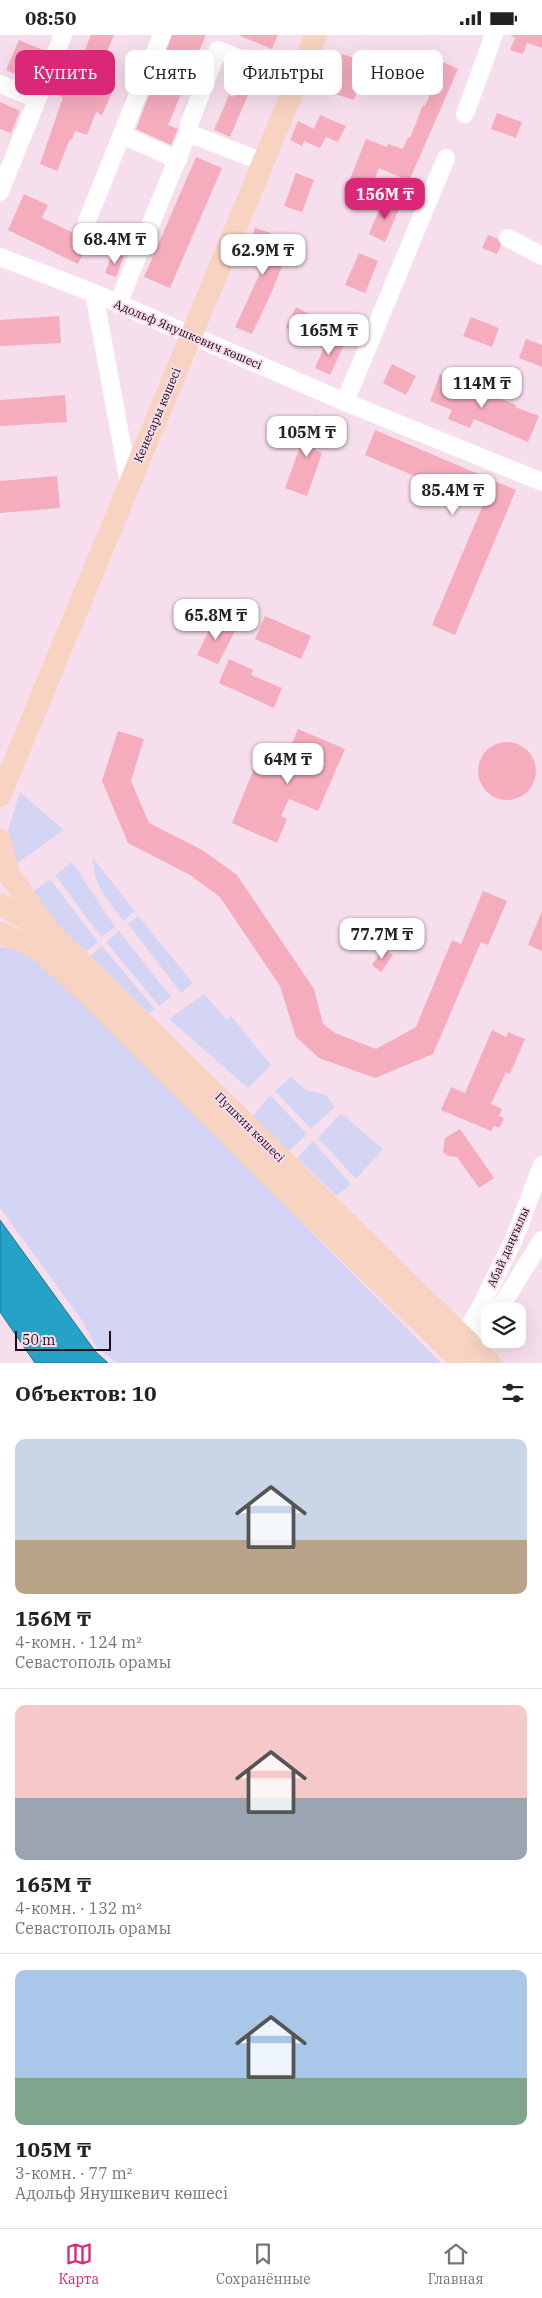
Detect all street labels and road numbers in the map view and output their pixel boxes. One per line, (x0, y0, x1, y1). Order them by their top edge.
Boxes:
street label: Адольф Янушкевич көшесі (112, 296, 265, 372)
street label: Кенесары көшесі (130, 365, 184, 465)
street label: Пушкин көшесі (212, 1089, 288, 1165)
street label: Абай даңғылы (484, 1204, 533, 1289)

